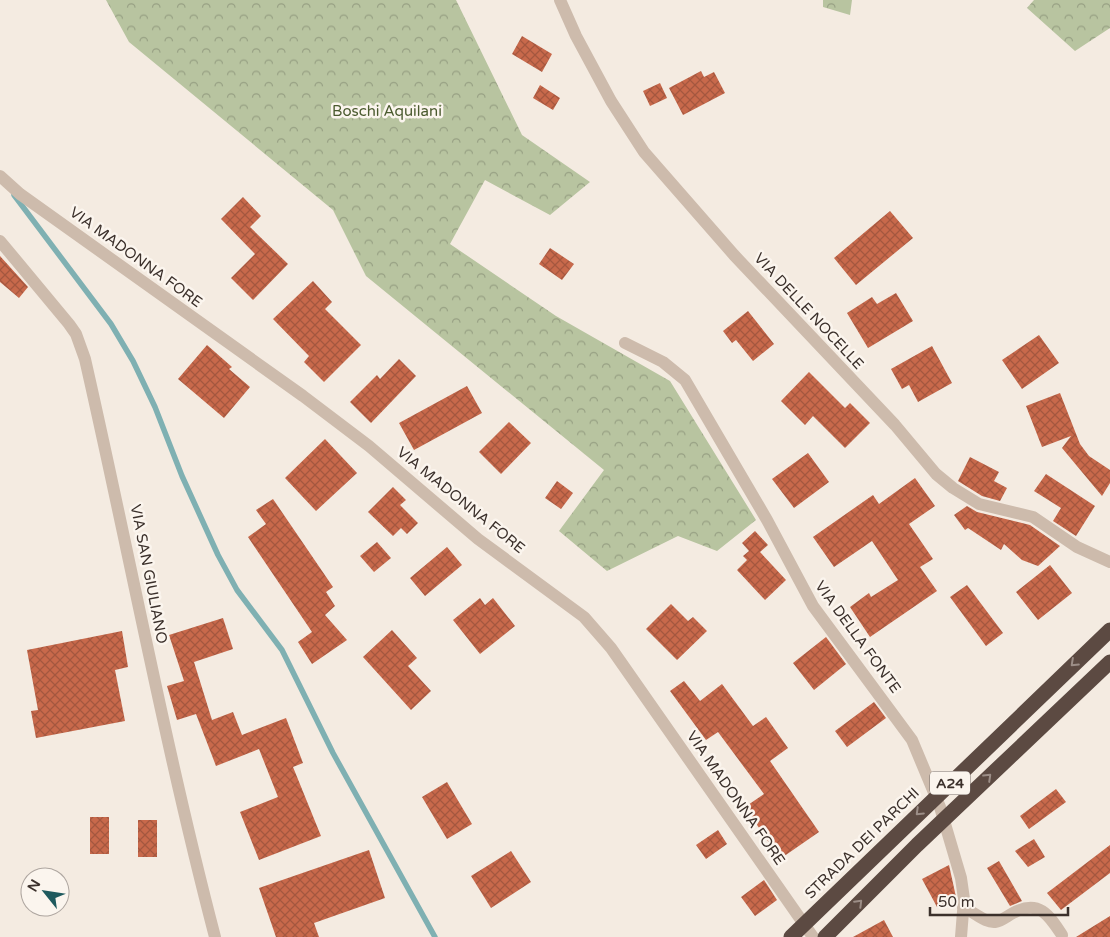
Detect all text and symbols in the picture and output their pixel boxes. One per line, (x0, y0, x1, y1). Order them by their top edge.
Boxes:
park label: Boschi Aquilani (332, 102, 442, 120)
street label: VIA MADONNA FORE (66, 203, 206, 311)
street label: VIA DELLE NOCELLE (750, 249, 868, 373)
street label: VIA MADONNA FORE (393, 443, 529, 557)
street label: VIA SAN GIULIANO (127, 503, 171, 645)
street label: VIA DELLA FONTE (811, 577, 905, 697)
one-way arrow (1071, 657, 1080, 666)
street label: VIA MADONNA FORE (683, 728, 789, 868)
road number: A24 (930, 771, 970, 794)
one-way arrow (983, 774, 992, 783)
street label: STRADA DEI PARCHI (801, 784, 923, 902)
one-way arrow (916, 806, 925, 815)
north arrow (20, 867, 70, 917)
text: N (24, 877, 44, 895)
scale bar (930, 884, 1068, 916)
text: 50 m (938, 893, 975, 911)
one-way arrow (854, 899, 863, 908)

